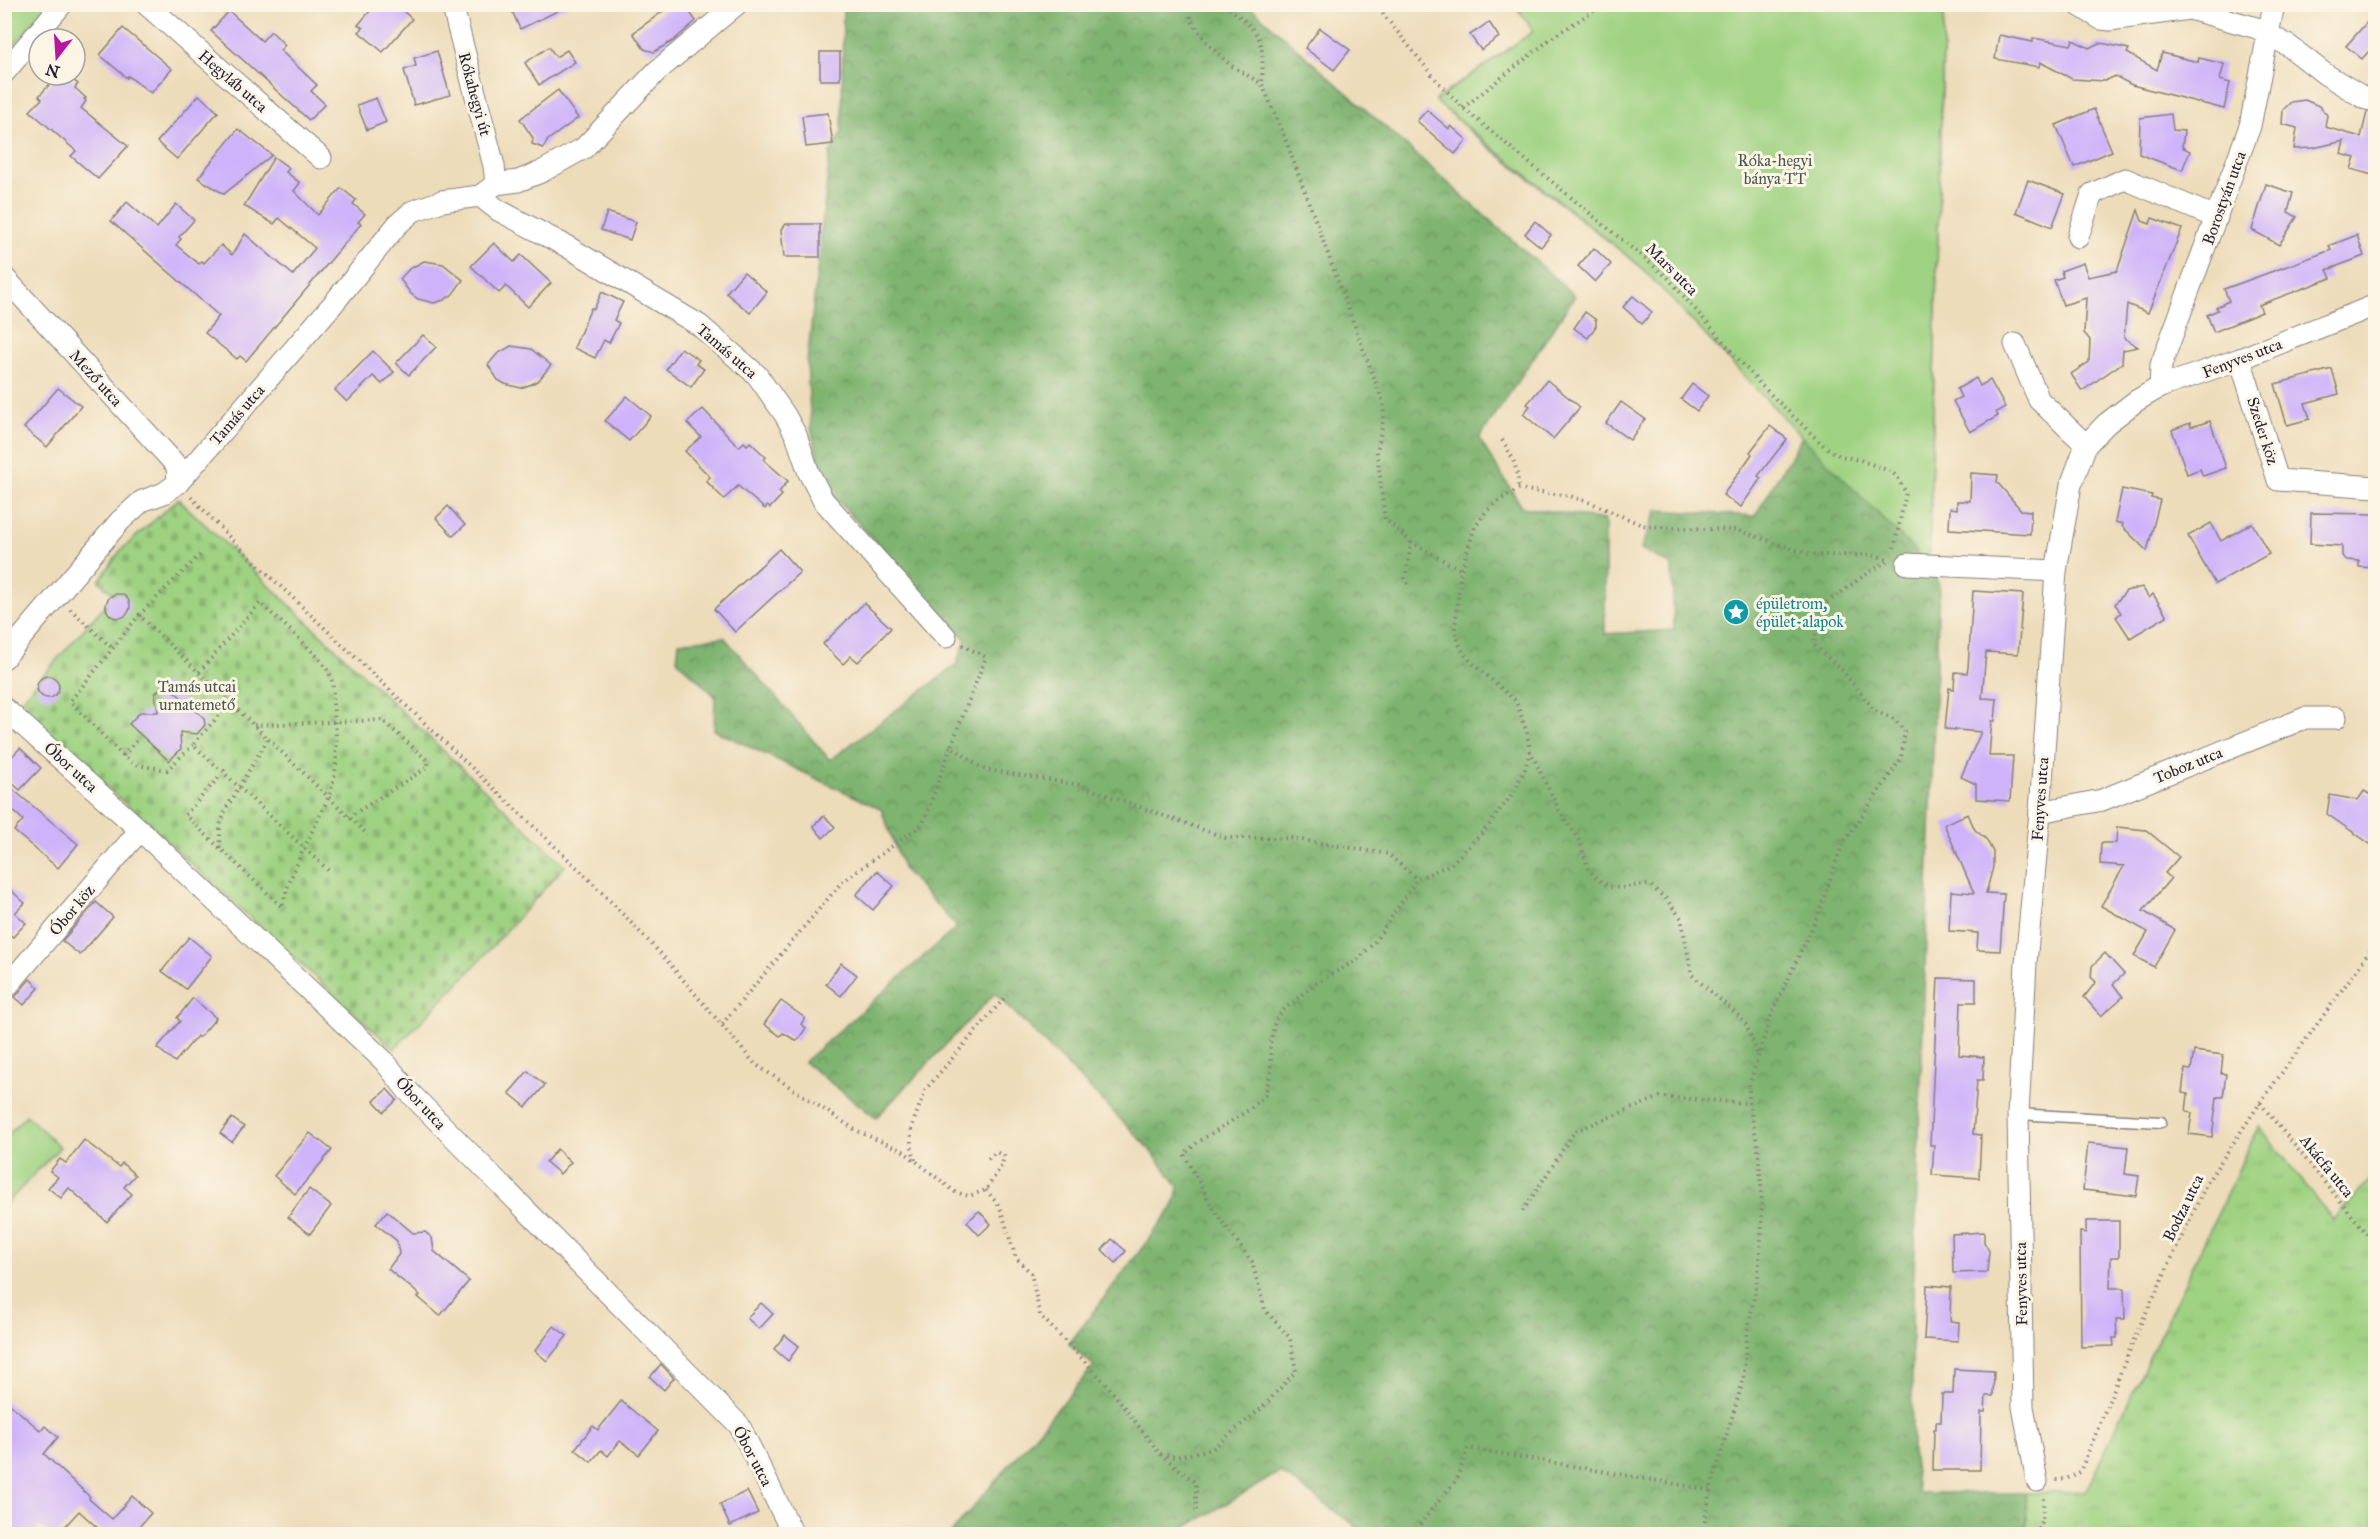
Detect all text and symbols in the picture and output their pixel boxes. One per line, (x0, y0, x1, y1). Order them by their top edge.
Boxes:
north arrow (27, 27, 87, 87)
street label: Hegyláb utca (194, 46, 272, 117)
street label: Rókahegyi út (454, 50, 495, 139)
text: N (43, 60, 62, 82)
street label: Borostyán utca (2198, 148, 2250, 247)
park label: Róka-hegyi bánya TT (1738, 151, 1813, 188)
street label: Mars utca (1642, 239, 1702, 299)
street label: Tamás utca (693, 320, 761, 383)
street label: Fenyves utca (2199, 334, 2285, 382)
street label: Mező utca (66, 346, 127, 410)
street label: Tamás utca (206, 381, 269, 449)
street label: Szeder köz (2243, 395, 2283, 468)
place label: épületrom, épület-alapok (1756, 594, 1844, 631)
place icon: épületrom, épület-alapok (1721, 597, 1751, 627)
park label: Tamás utcai urnatemető (158, 677, 237, 714)
street label: Óbor utca (40, 737, 103, 796)
street label: Toboz utca (2151, 743, 2225, 787)
street label: Fenyves utca (2028, 756, 2052, 841)
street label: Óbor köz (44, 879, 99, 939)
street label: Óbor utca (392, 1071, 452, 1134)
street label: Akácfa utca (2295, 1130, 2358, 1201)
street label: Bodza utca (2159, 1171, 2207, 1245)
street label: Fenyves utca (2011, 1242, 2031, 1326)
street label: Óbor utca (729, 1422, 779, 1489)

